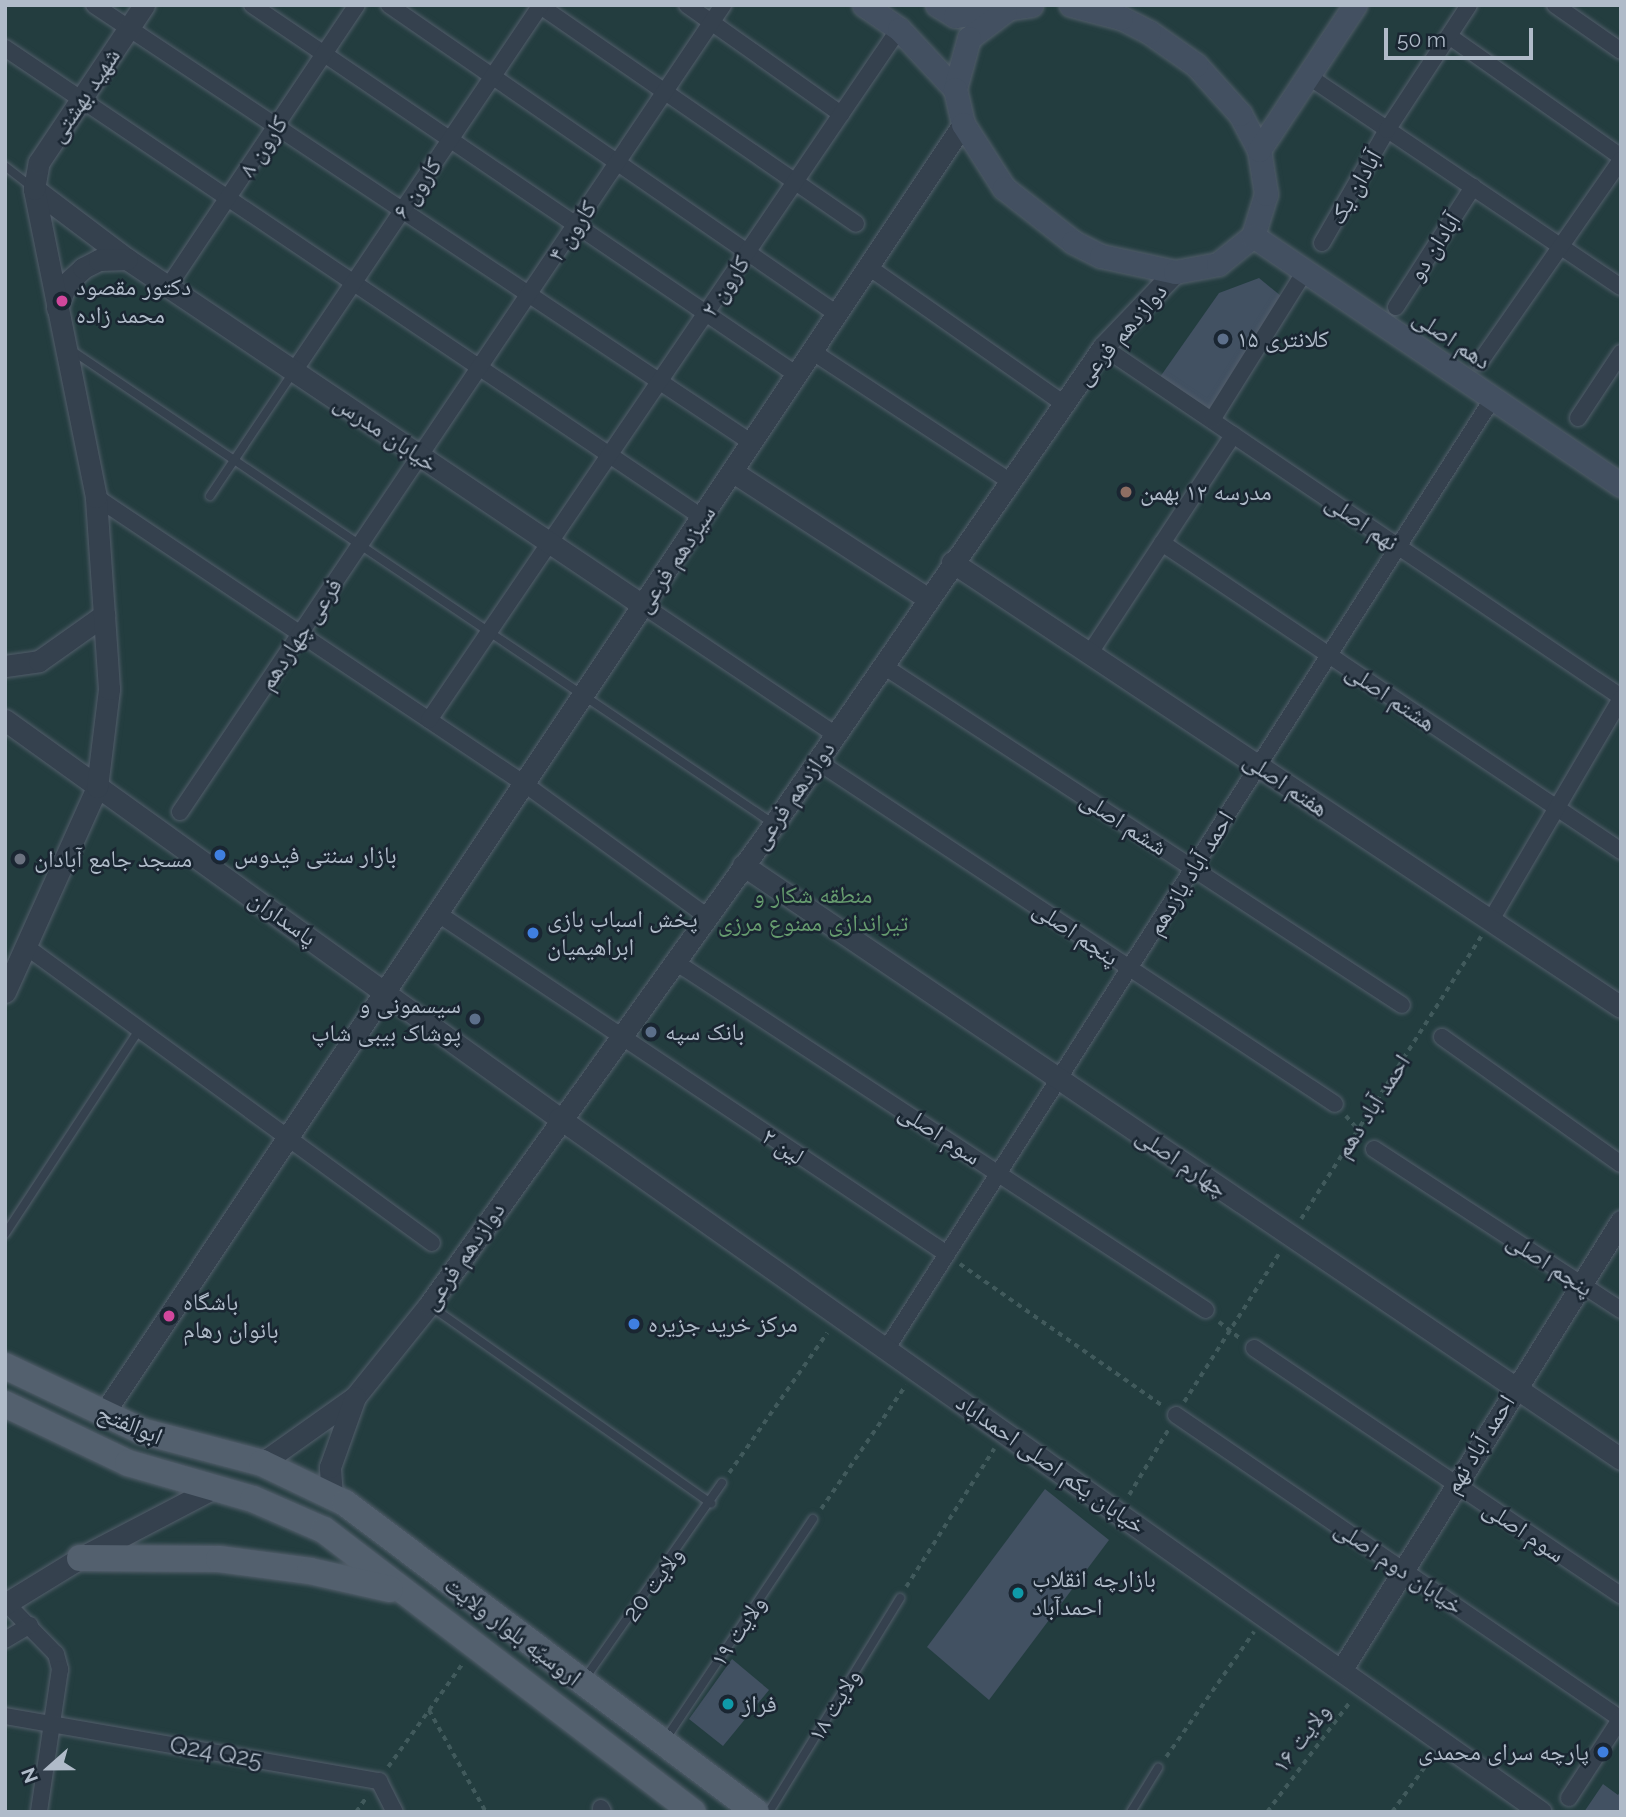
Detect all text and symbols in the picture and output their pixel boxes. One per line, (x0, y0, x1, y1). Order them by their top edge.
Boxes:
scale bar (1388, 14, 1537, 58)
text: 50 m (1397, 27, 1446, 52)
street label: شهید بهشتی (42, 42, 126, 148)
street label: کارون ۸ (232, 110, 294, 182)
street label: آبادان یک (1322, 145, 1388, 229)
street label: کارون ۶ (386, 152, 448, 224)
street label: کارون ۴ (541, 195, 603, 267)
street label: آبادان دو (1401, 208, 1467, 286)
street label: کارون ۲ (694, 250, 756, 322)
place label: دكتور مقصود محمد زاده (76, 273, 191, 329)
street label: دوازدهم فرعی (1069, 277, 1173, 391)
marker: دكتور مقصود محمد زاده (54, 293, 70, 309)
street label: دهم اصلی (1408, 302, 1496, 376)
place label: کلانتری ۱۵ (1237, 325, 1329, 353)
marker: کلانتری ۱۵ (1215, 331, 1231, 347)
street label: خیابان مدرس (329, 388, 443, 478)
place label: مدرسه ۱۲ بهمن (1140, 478, 1272, 506)
marker: مدرسه ۱۲ بهمن (1118, 484, 1134, 500)
street label: نهم اصلی (1320, 487, 1404, 557)
street label: سیزدهم فرعی (629, 500, 721, 618)
street label: فرعی چهاردهم (252, 572, 348, 696)
street label: هشتم اصلی (1340, 656, 1442, 738)
street label: دوازدهم فرعی (745, 735, 841, 855)
street label: هفتم اصلی (1238, 745, 1334, 823)
street label: ششم اصلی (1075, 784, 1173, 862)
street label: احمد آباد یازدهم (1140, 806, 1240, 940)
place label: بازار سنتی فیدوس (234, 841, 397, 869)
place label: مسجد جامع آبادان (34, 845, 192, 873)
marker: بازار سنتی فیدوس (212, 847, 228, 863)
marker: مسجد جامع آبادان (12, 851, 28, 867)
park label: منطقه شکار و تیراندازی ممنوع مرزی (718, 881, 908, 937)
street label: پاسداران (244, 884, 322, 952)
street label: پنجم اصلی (1028, 894, 1124, 972)
place label: پخش اسباب بازی ابراهیمیان (547, 905, 698, 961)
marker: پخش اسباب بازی ابراهیمیان (525, 925, 541, 941)
place label: سیسمونی و پوشاک بیبی شاپ (311, 991, 461, 1047)
marker: سیسمونی و پوشاک بیبی شاپ (467, 1011, 483, 1027)
place label: بانک سپه (665, 1018, 744, 1046)
marker: بانک سپه (643, 1024, 659, 1040)
street label: احمد آباد دهم (1328, 1049, 1416, 1163)
street label: سوم اصلی (894, 1097, 986, 1171)
street label: چهارم اصلی (1131, 1121, 1233, 1203)
street label: لین ۲ (756, 1122, 810, 1170)
street label: دوازدهم فرعی (415, 1196, 511, 1316)
street label: پنجم اصلی (1501, 1226, 1599, 1302)
place label: باشگاه بانوان رهام (183, 1288, 279, 1344)
marker: باشگاه بانوان رهام (161, 1308, 177, 1324)
place label: مرکز خرید جزیره (648, 1310, 798, 1338)
marker: مرکز خرید جزیره (626, 1316, 642, 1332)
street label: خیابان یکم اصلی احمداباد (951, 1388, 1151, 1540)
street label: احمد آباد نهم (1437, 1389, 1521, 1499)
street label: ابوالفتح (93, 1397, 167, 1451)
street label: سوم اصلی (1478, 1493, 1570, 1569)
street label: خیابان دوم اصلی (1329, 1513, 1469, 1621)
street label: ولایت 20 (616, 1541, 690, 1627)
place label: بازارچه انقلاب احمدآباد (1032, 1565, 1156, 1621)
street label: اروسیّه بلوار ولایت (439, 1570, 587, 1692)
marker: بازارچه انقلاب احمدآباد (1010, 1585, 1026, 1601)
street label: ولایت ۱۹ (704, 1590, 772, 1672)
street label: ولایت ۱۸ (801, 1664, 867, 1746)
place label: فراز (742, 1690, 777, 1718)
marker: فراز (720, 1696, 736, 1712)
street label: ولایت ۱۶ (1266, 1698, 1336, 1778)
street label: Q24 Q25 (168, 1730, 264, 1774)
north arrow (14, 1733, 84, 1803)
place label: پارچه سرای محمدی (1418, 1738, 1589, 1766)
marker: پارچه سرای محمدی (1595, 1744, 1611, 1760)
text: N (17, 1765, 42, 1786)

